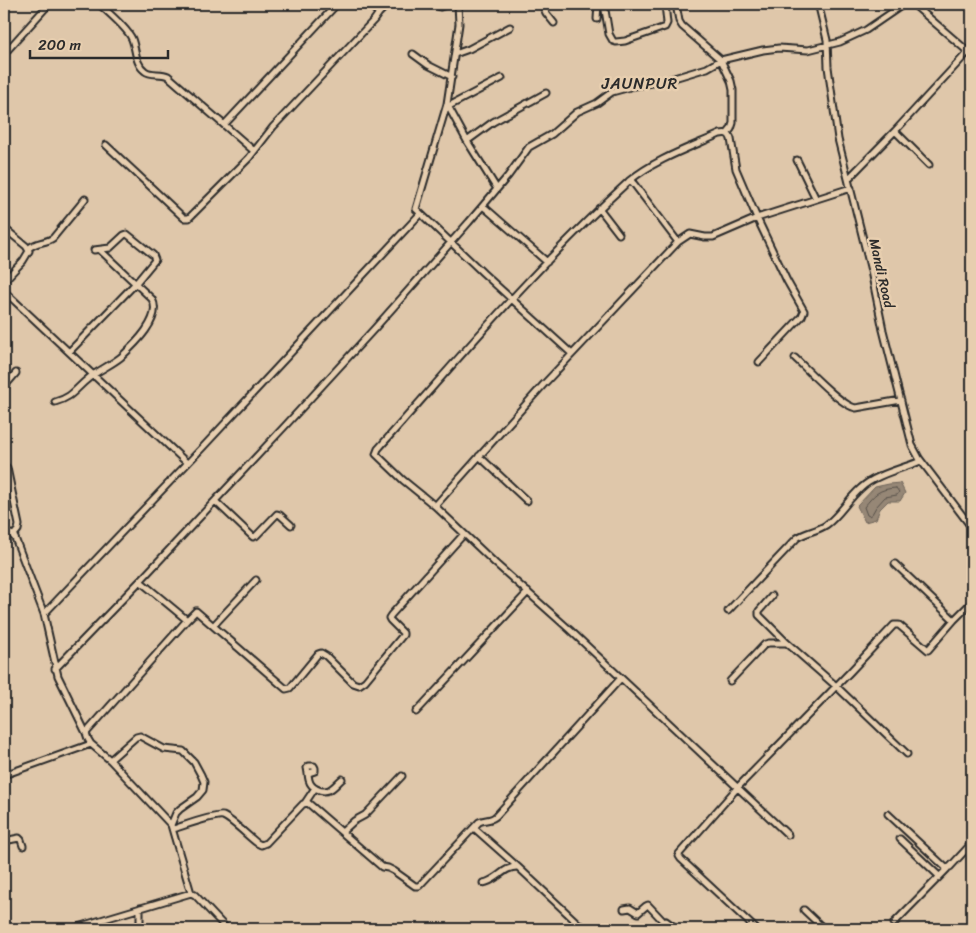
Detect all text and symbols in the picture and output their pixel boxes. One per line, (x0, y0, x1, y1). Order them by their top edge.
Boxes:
scale bar (30, 28, 168, 60)
text: 200 m (38, 32, 82, 58)
district label: JAUNPUR (601, 69, 678, 98)
street label: Mandi Road (861, 236, 902, 312)

